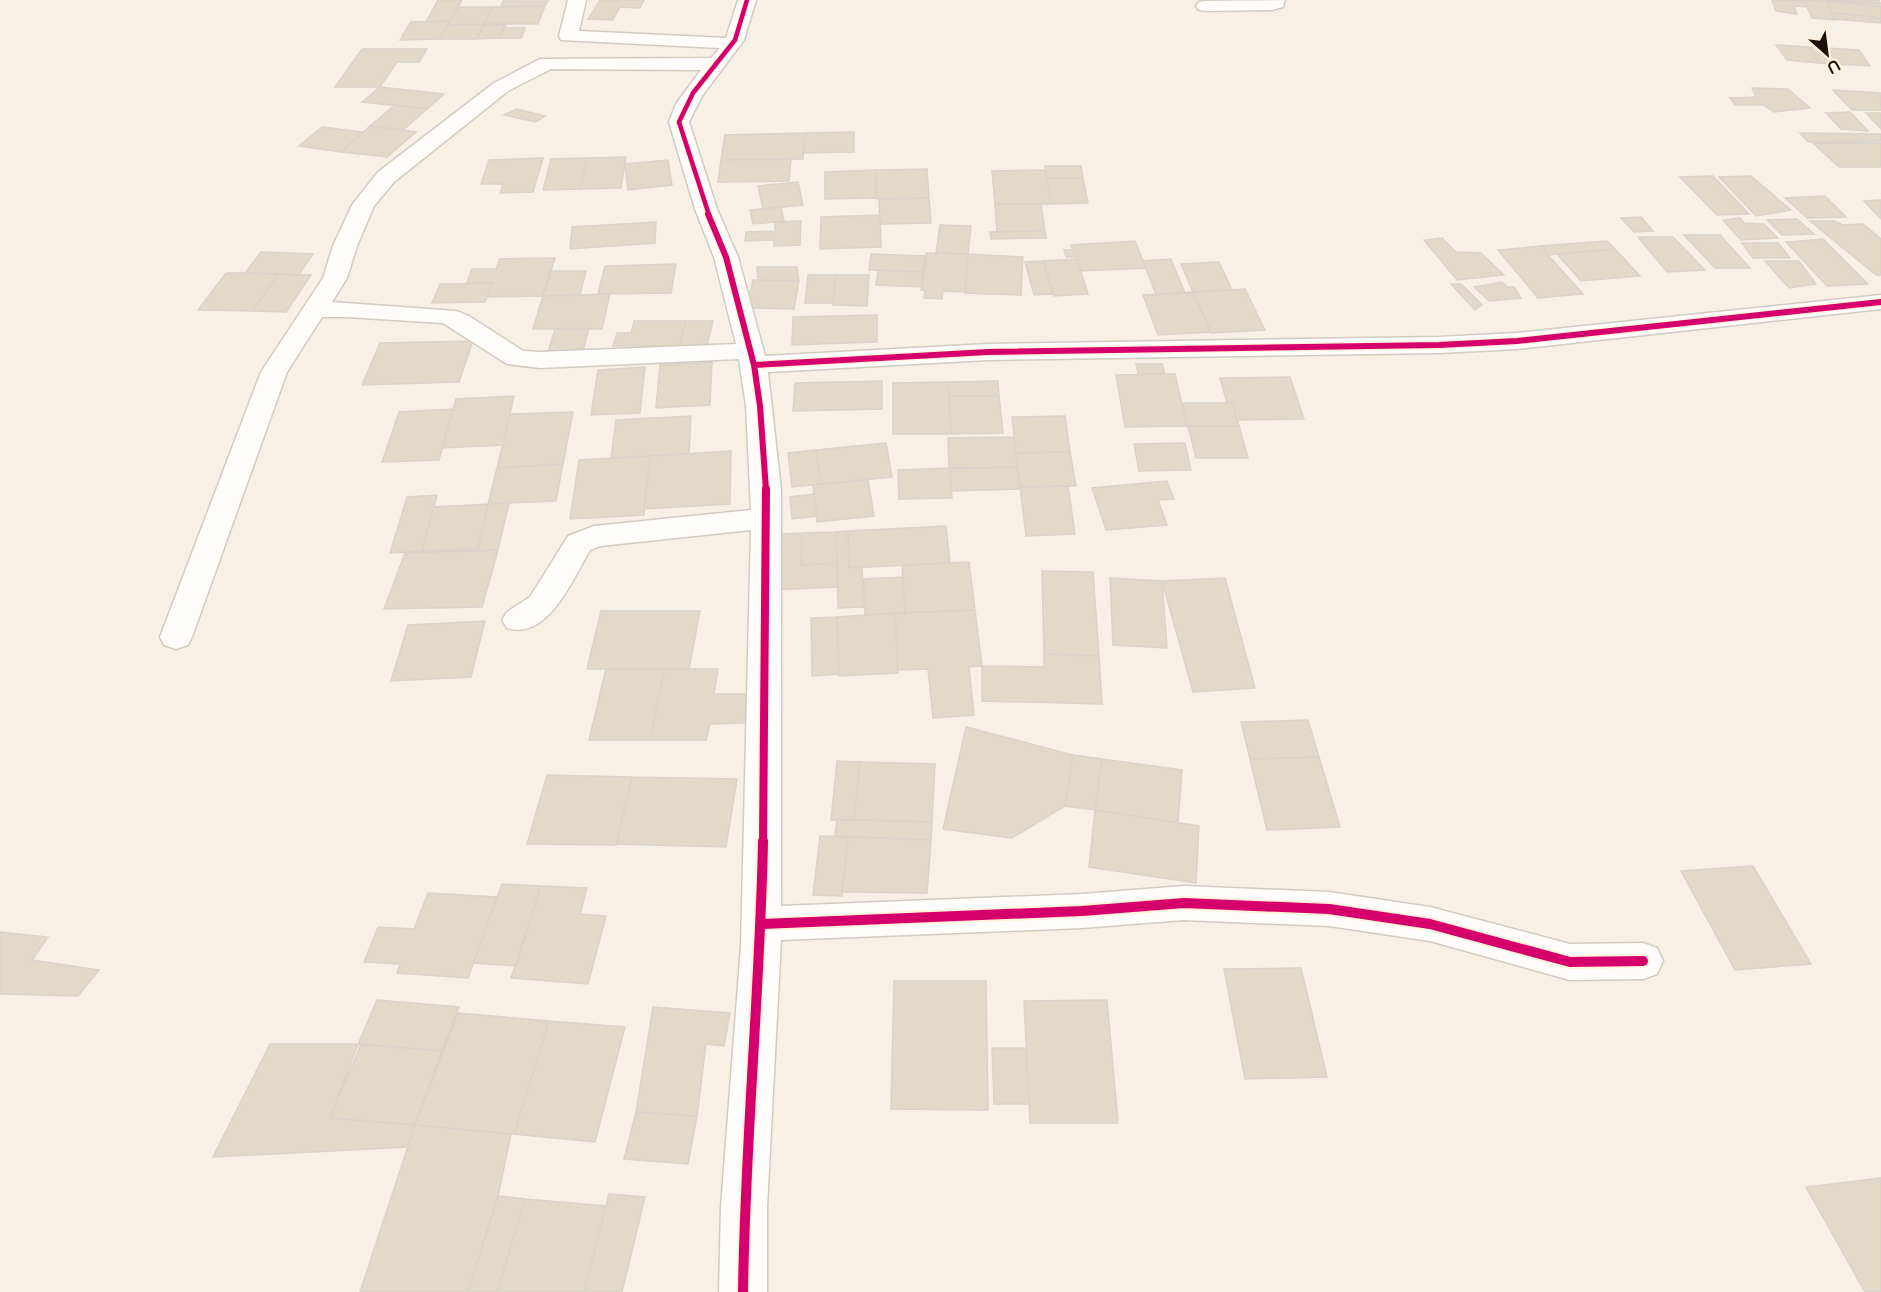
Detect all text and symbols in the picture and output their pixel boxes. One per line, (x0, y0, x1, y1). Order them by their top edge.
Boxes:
north arrow (1797, 24, 1857, 84)
text: U (1824, 55, 1844, 78)

